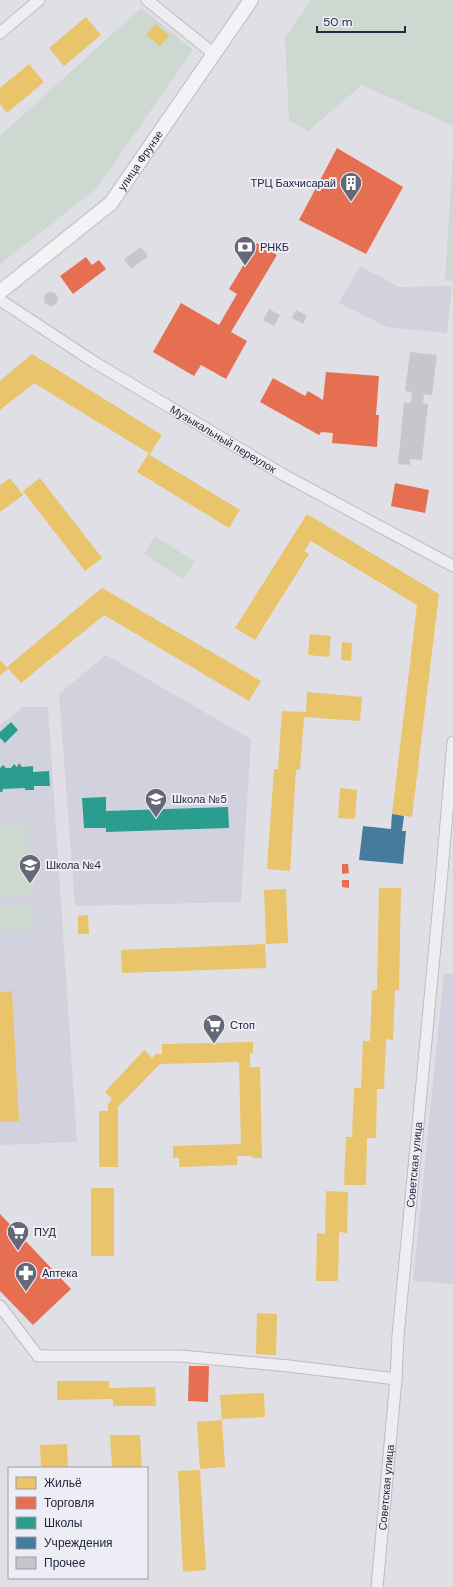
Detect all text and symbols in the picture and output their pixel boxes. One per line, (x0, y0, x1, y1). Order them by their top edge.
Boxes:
scale bar (317, 8, 405, 34)
text: 50 m (323, 14, 352, 30)
street label: улица Фрунзе (115, 128, 166, 193)
building icon: ТРЦ Бахчисарай (338, 170, 364, 203)
place label: ТРЦ Бахчисарай (250, 176, 336, 190)
bank icon: РНКБ (232, 234, 258, 267)
place label: РНКБ (260, 240, 289, 254)
street label: Музыкальный переулок (168, 402, 279, 476)
school or university icon: Школа №5 (143, 786, 169, 819)
place label: Школа №5 (172, 792, 227, 806)
school or university icon: Школа №4 (17, 852, 43, 885)
place label: Школа №4 (46, 858, 101, 872)
supermarket icon: Стоп (201, 1012, 227, 1045)
place label: Стоп (230, 1018, 255, 1032)
street label: Советская улица (403, 1120, 425, 1208)
supermarket icon: ПУД (5, 1219, 31, 1252)
place label: ПУД (34, 1225, 56, 1239)
pharmacy icon: Аптека (13, 1260, 39, 1293)
place label: Аптека (42, 1266, 78, 1280)
street label: Советская улица (375, 1443, 397, 1531)
legend (8, 1467, 148, 1579)
text: Жильё (44, 1475, 82, 1491)
text: Торговля (44, 1495, 94, 1511)
text: Школы (44, 1515, 82, 1531)
text: Учреждения (44, 1535, 113, 1551)
text: Прочее (44, 1555, 86, 1571)

